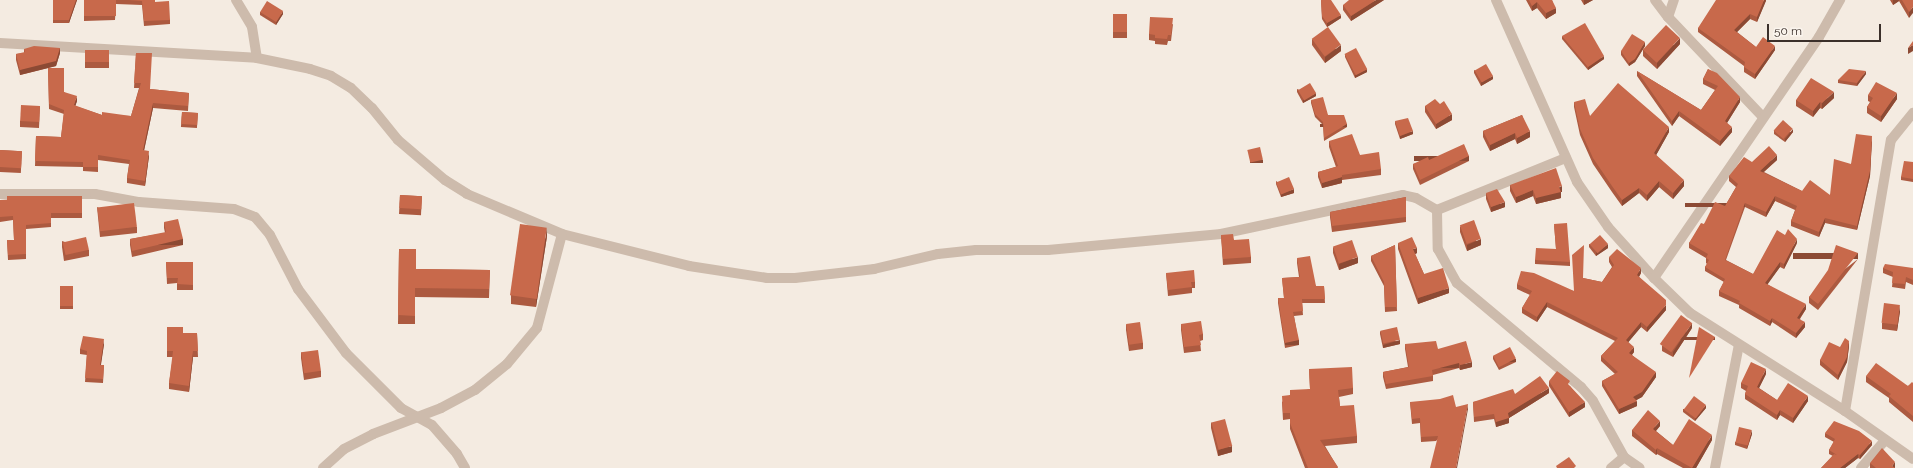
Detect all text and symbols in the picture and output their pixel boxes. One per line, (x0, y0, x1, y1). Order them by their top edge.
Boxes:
scale bar (1769, 16, 1883, 42)
text: 50 m (1774, 24, 1802, 38)

